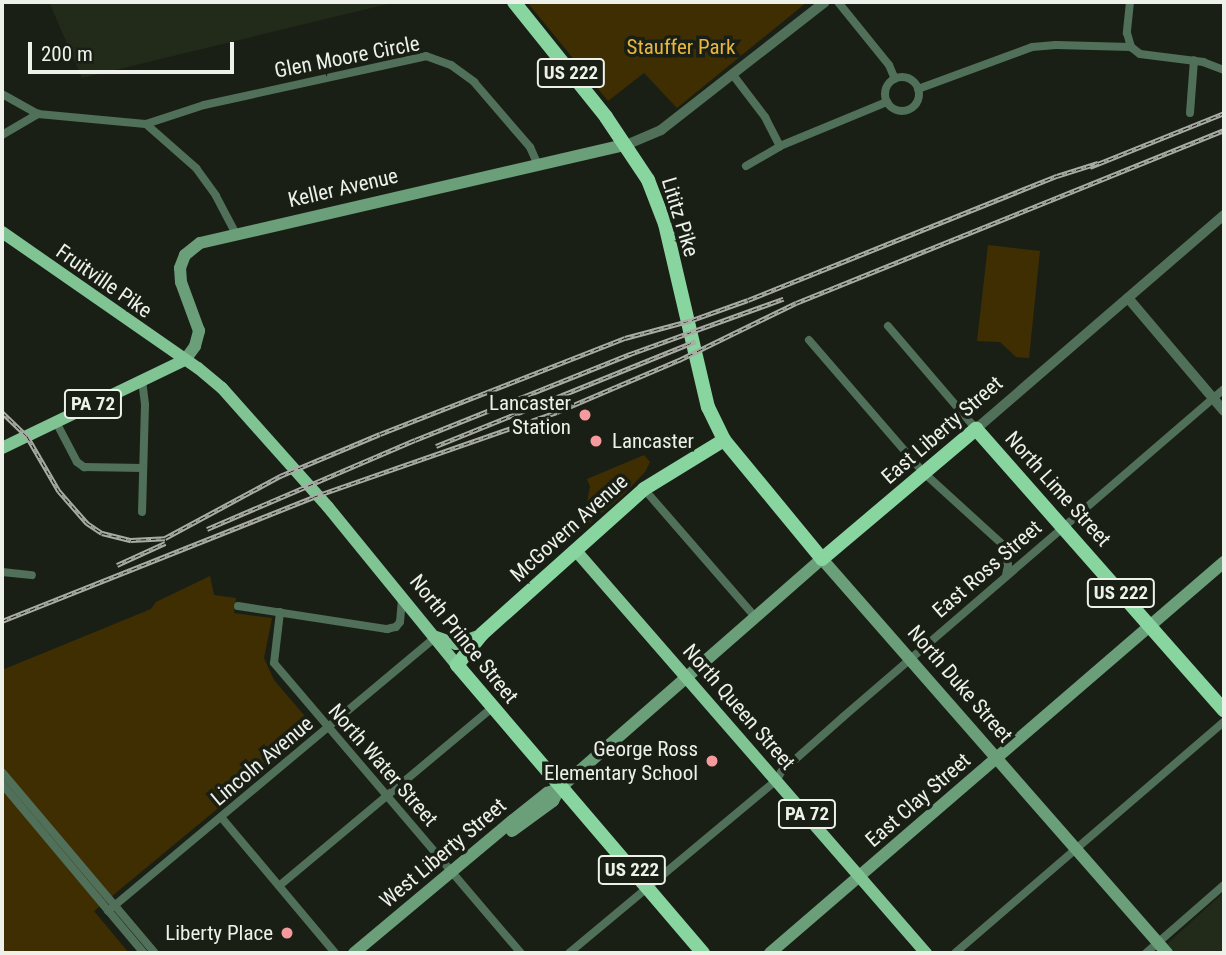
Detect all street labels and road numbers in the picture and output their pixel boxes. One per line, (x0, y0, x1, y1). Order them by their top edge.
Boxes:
street label: Glen Moore Circle (272, 31, 422, 83)
road number: US 222 (536, 58, 606, 88)
street label: Keller Avenue (286, 163, 400, 213)
street label: Lititz Pike (656, 174, 704, 260)
street label: Fruitville Pike (51, 239, 157, 323)
street label: East Liberty Street (876, 371, 1008, 489)
road number: PA 72 (63, 388, 123, 420)
street label: North Lime Street (1000, 426, 1116, 552)
street label: McGovern Avenue (505, 469, 633, 587)
street label: East Ross Street (927, 515, 1047, 623)
street label: North Prince Street (404, 570, 524, 708)
road number: US 222 (1086, 578, 1156, 608)
street label: North Duke Street (902, 620, 1018, 748)
street label: North Queen Street (678, 639, 800, 775)
street label: North Water Street (323, 699, 443, 831)
street label: Lincoln Avenue (206, 711, 318, 811)
street label: East Clay Street (860, 748, 976, 852)
street label: West Liberty Street (375, 793, 511, 913)
road number: PA 72 (777, 799, 837, 830)
road number: US 222 (597, 855, 667, 886)

